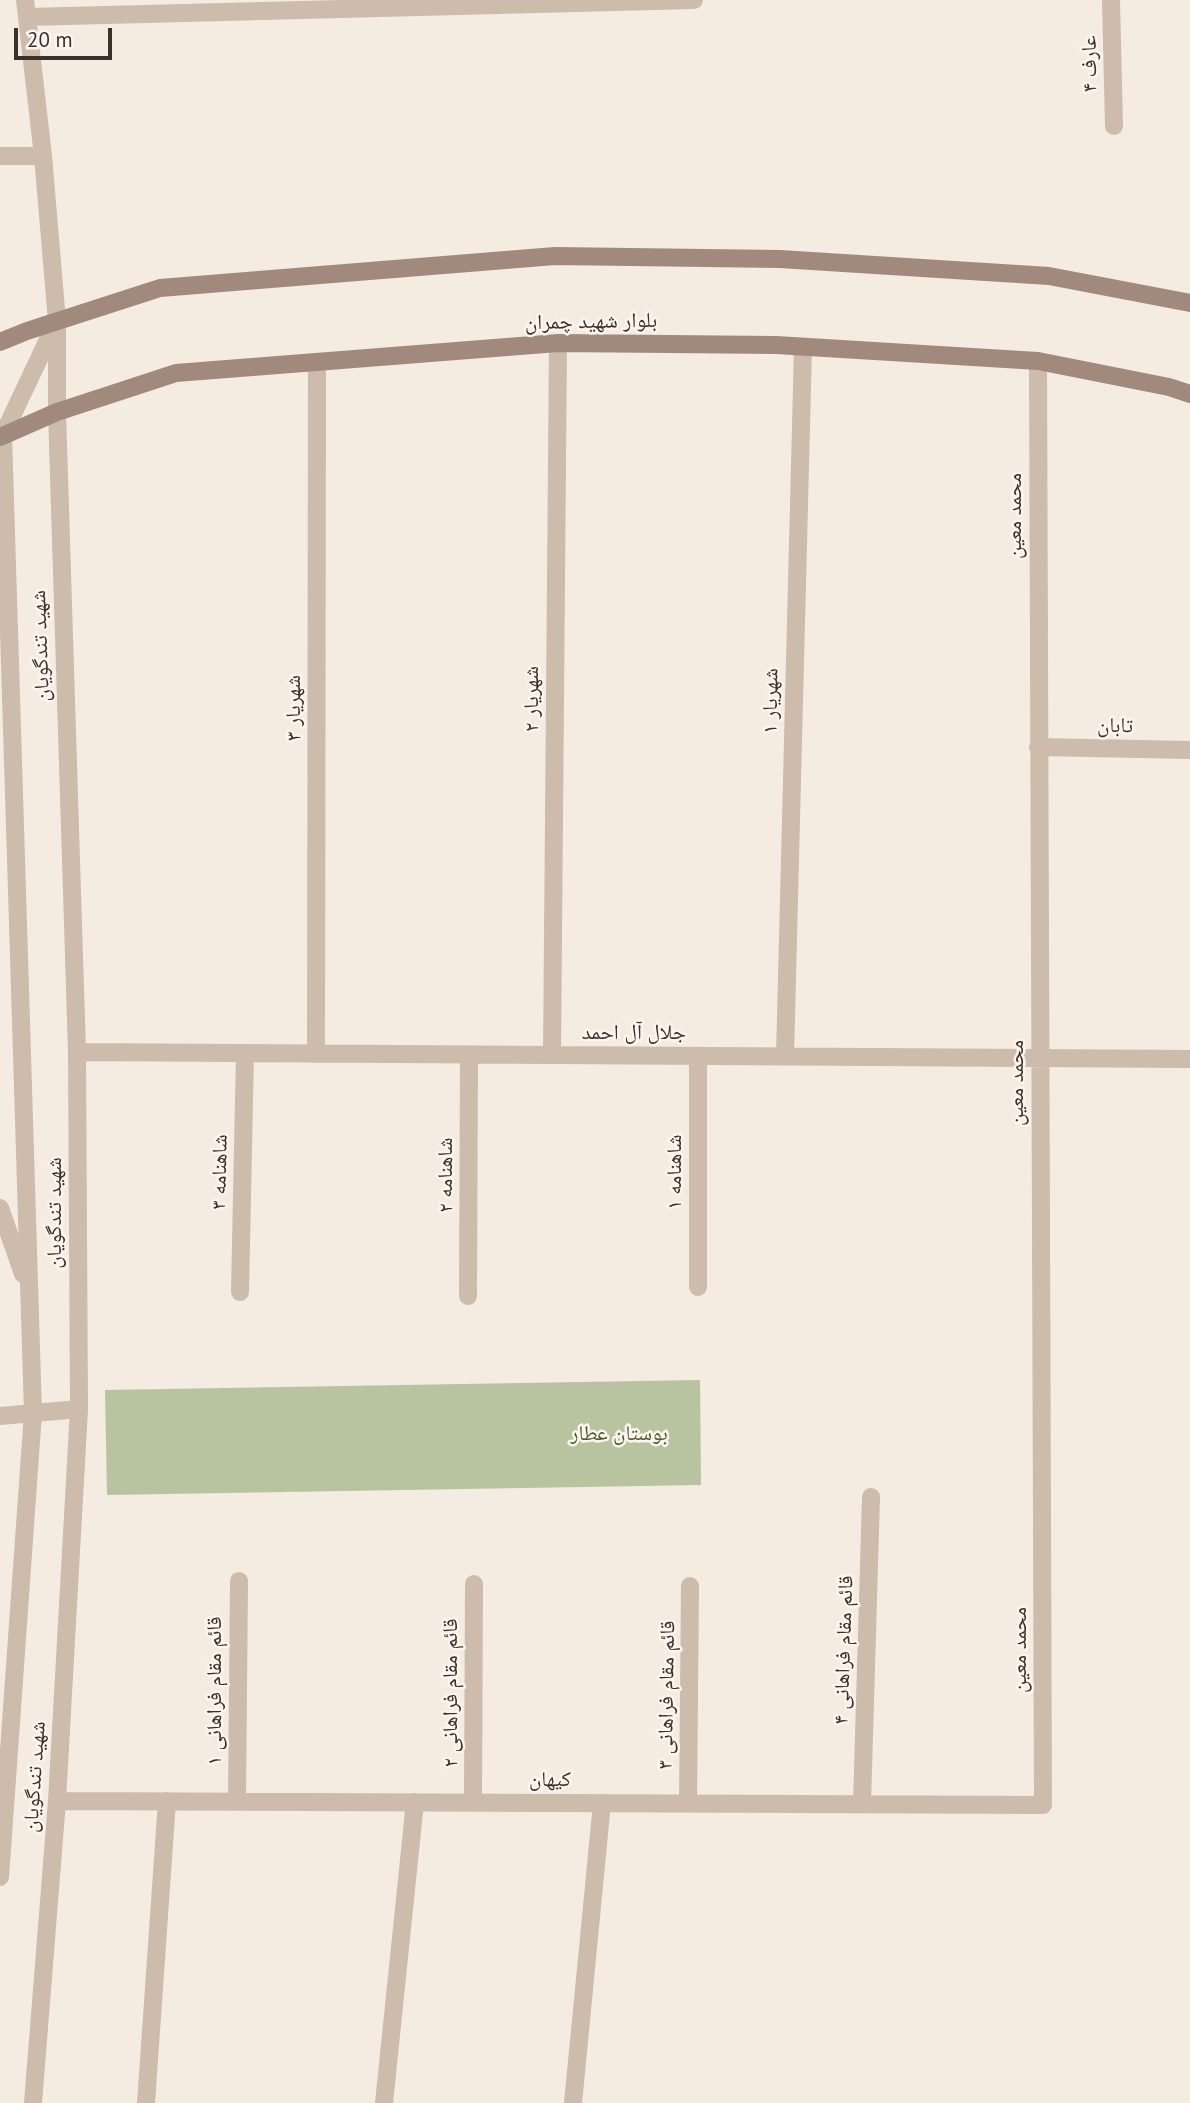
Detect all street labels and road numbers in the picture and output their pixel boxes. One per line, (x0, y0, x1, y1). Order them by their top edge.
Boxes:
street label: عارف ۴ (1077, 35, 1103, 93)
street label: بلوار شهید چمران (525, 308, 657, 336)
street label: محمد معین (1002, 473, 1028, 559)
street label: شهید تندگویان (26, 590, 56, 702)
street label: شهریار ۲ (519, 666, 545, 732)
street label: شهریار ۱ (758, 668, 784, 734)
street label: شهریار ۳ (281, 675, 307, 741)
street label: تابان (1097, 713, 1133, 739)
street label: جلال آل احمد (582, 1020, 686, 1046)
street label: محمد معین (1004, 1040, 1030, 1126)
street label: شاهنامه ۳ (207, 1134, 233, 1210)
street label: شاهنامه ۱ (662, 1134, 688, 1210)
street label: شاهنامه ۲ (433, 1137, 459, 1213)
street label: شهید تندگویان (42, 1157, 68, 1269)
street label: قائم مقام فراهانی ۴ (829, 1575, 859, 1725)
street label: محمد معین (1007, 1607, 1033, 1693)
street label: قائم مقام فراهانی ۱ (202, 1616, 228, 1766)
street label: قائم مقام فراهانی ۲ (438, 1618, 464, 1768)
street label: قائم مقام فراهانی ۳ (653, 1620, 681, 1770)
street label: شهید تندگویان (19, 1720, 51, 1834)
street label: کیهان (529, 1767, 571, 1793)

